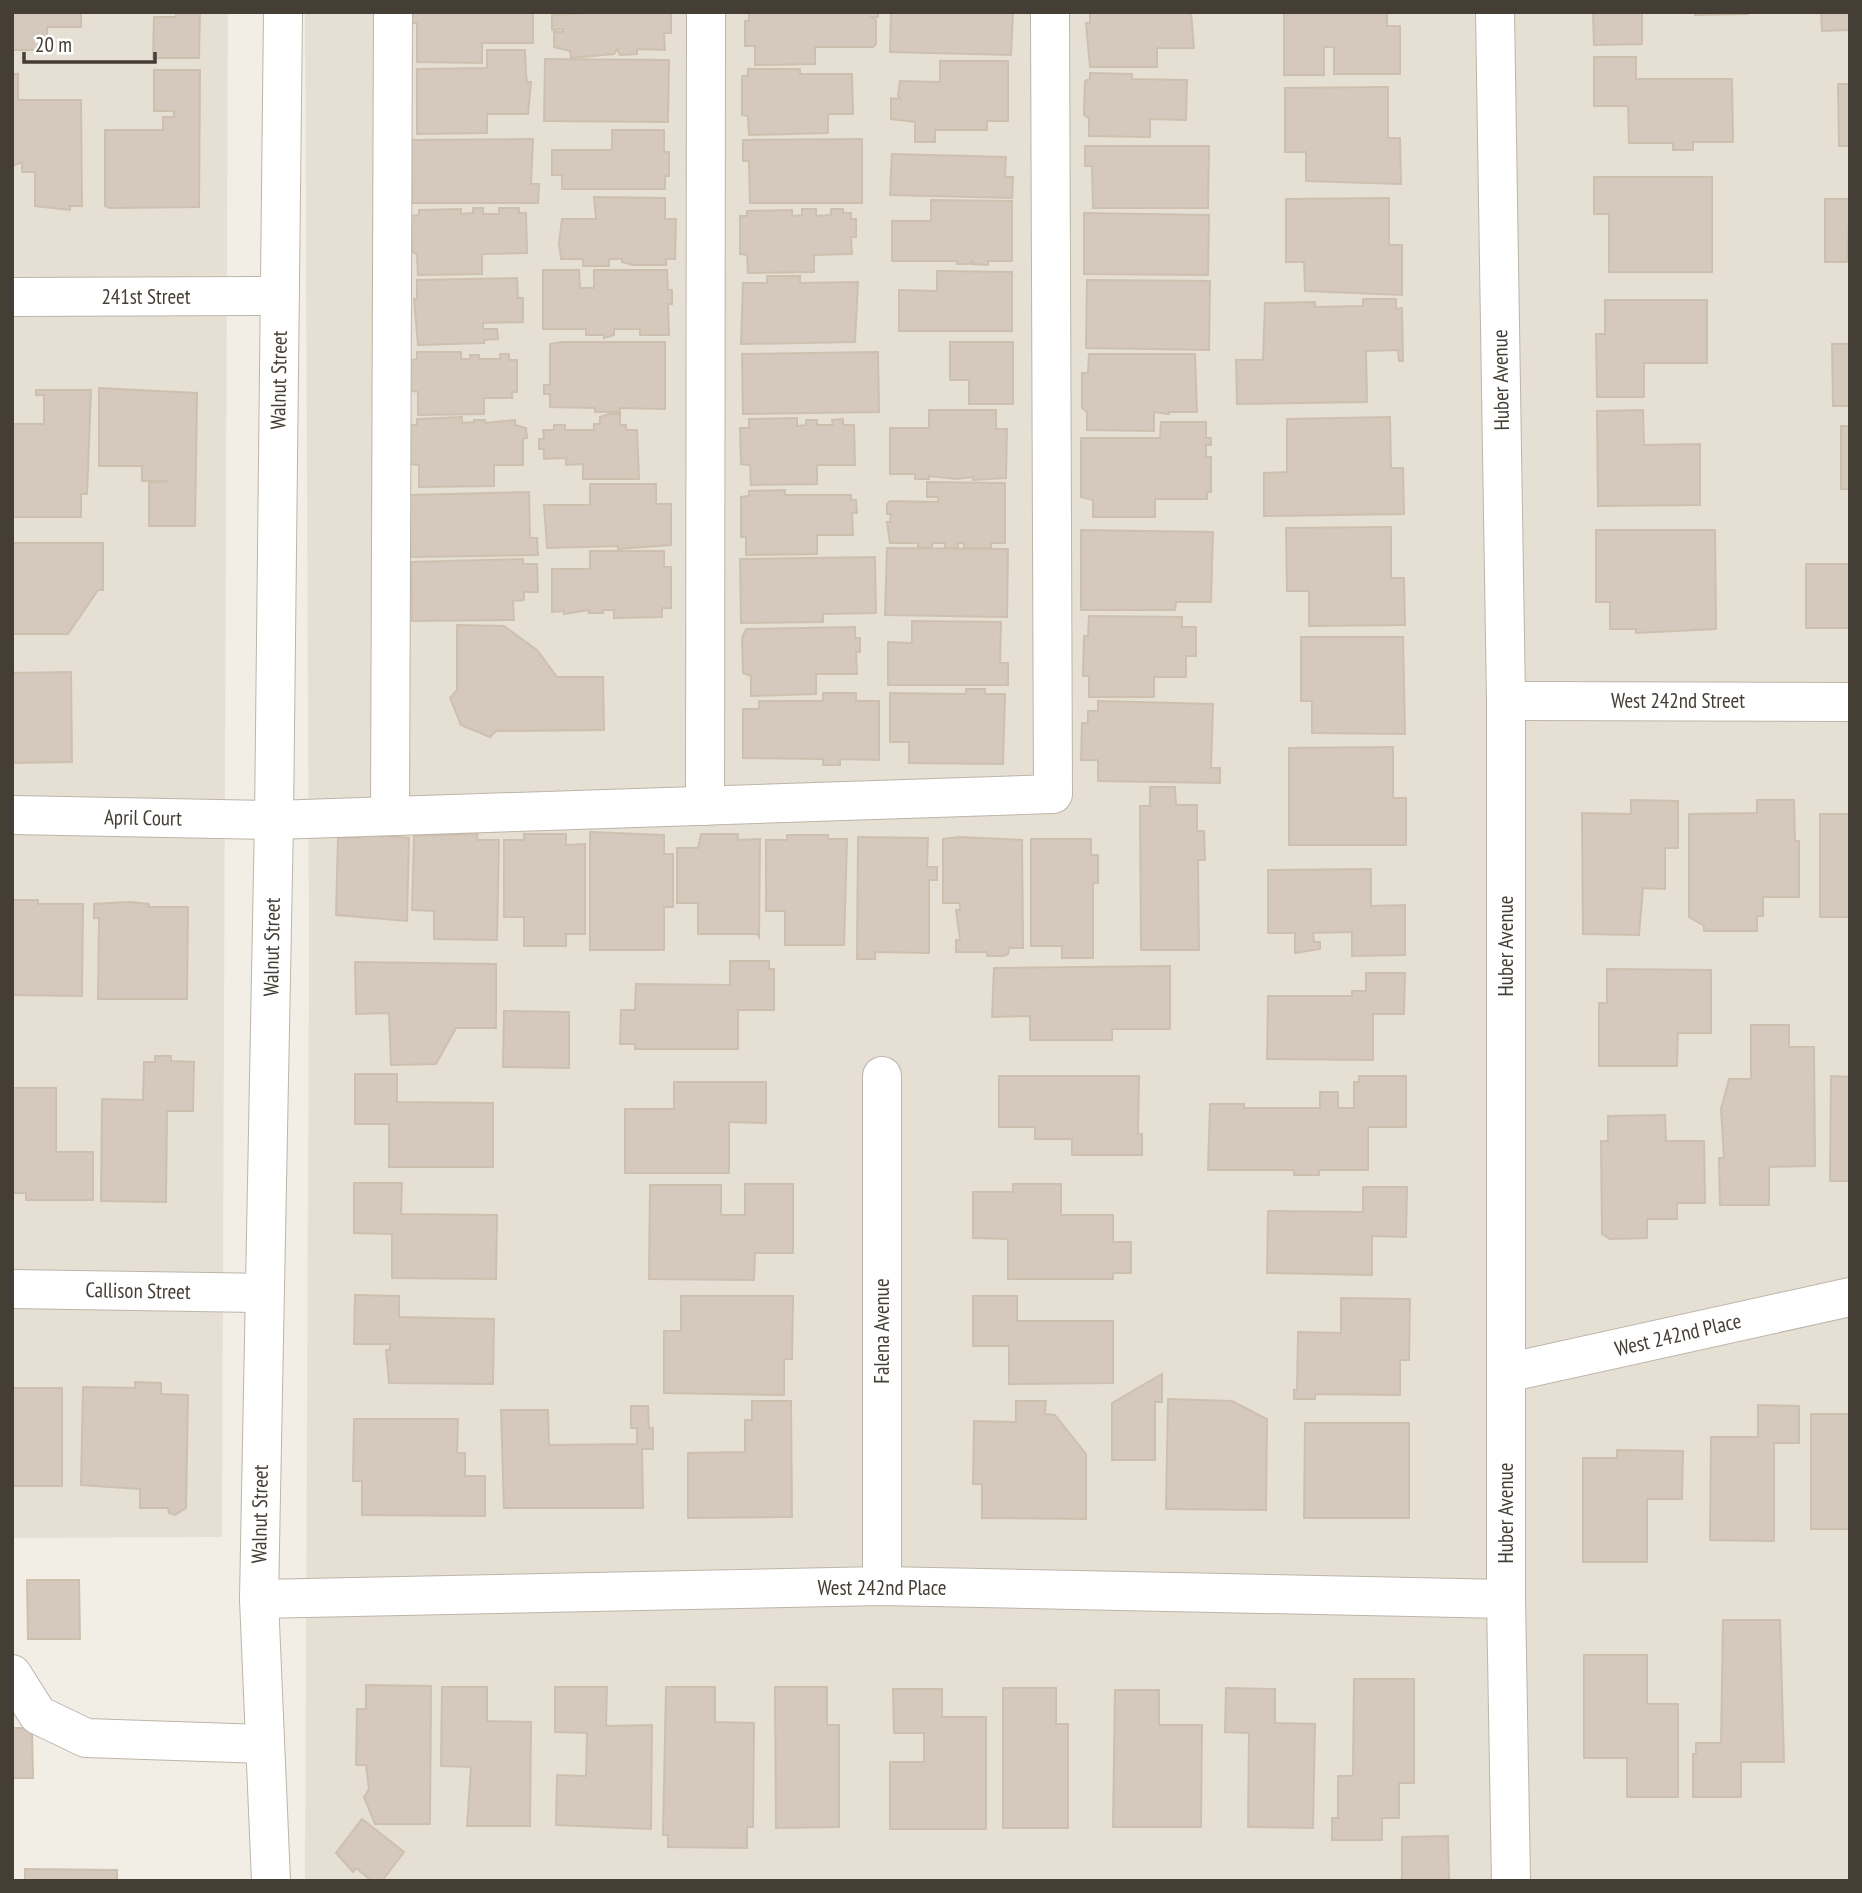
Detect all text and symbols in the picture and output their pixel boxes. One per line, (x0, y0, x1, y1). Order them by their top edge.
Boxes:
scale bar (24, 21, 156, 65)
text: 20 m (35, 31, 72, 58)
street label: 241st Street (101, 283, 191, 310)
street label: Huber Avenue (1486, 329, 1515, 431)
street label: Walnut Street (264, 330, 293, 430)
street label: West 242nd Street (1611, 687, 1745, 714)
street label: April Court (104, 803, 182, 832)
street label: Huber Avenue (1492, 896, 1519, 996)
street label: Walnut Street (257, 897, 286, 997)
street label: Callison Street (85, 1276, 191, 1305)
street label: Falena Avenue (868, 1278, 895, 1384)
street label: West 242nd Place (1612, 1307, 1744, 1362)
street label: Huber Avenue (1492, 1463, 1519, 1563)
street label: Walnut Street (245, 1464, 274, 1564)
street label: West 242nd Place (817, 1574, 947, 1601)

